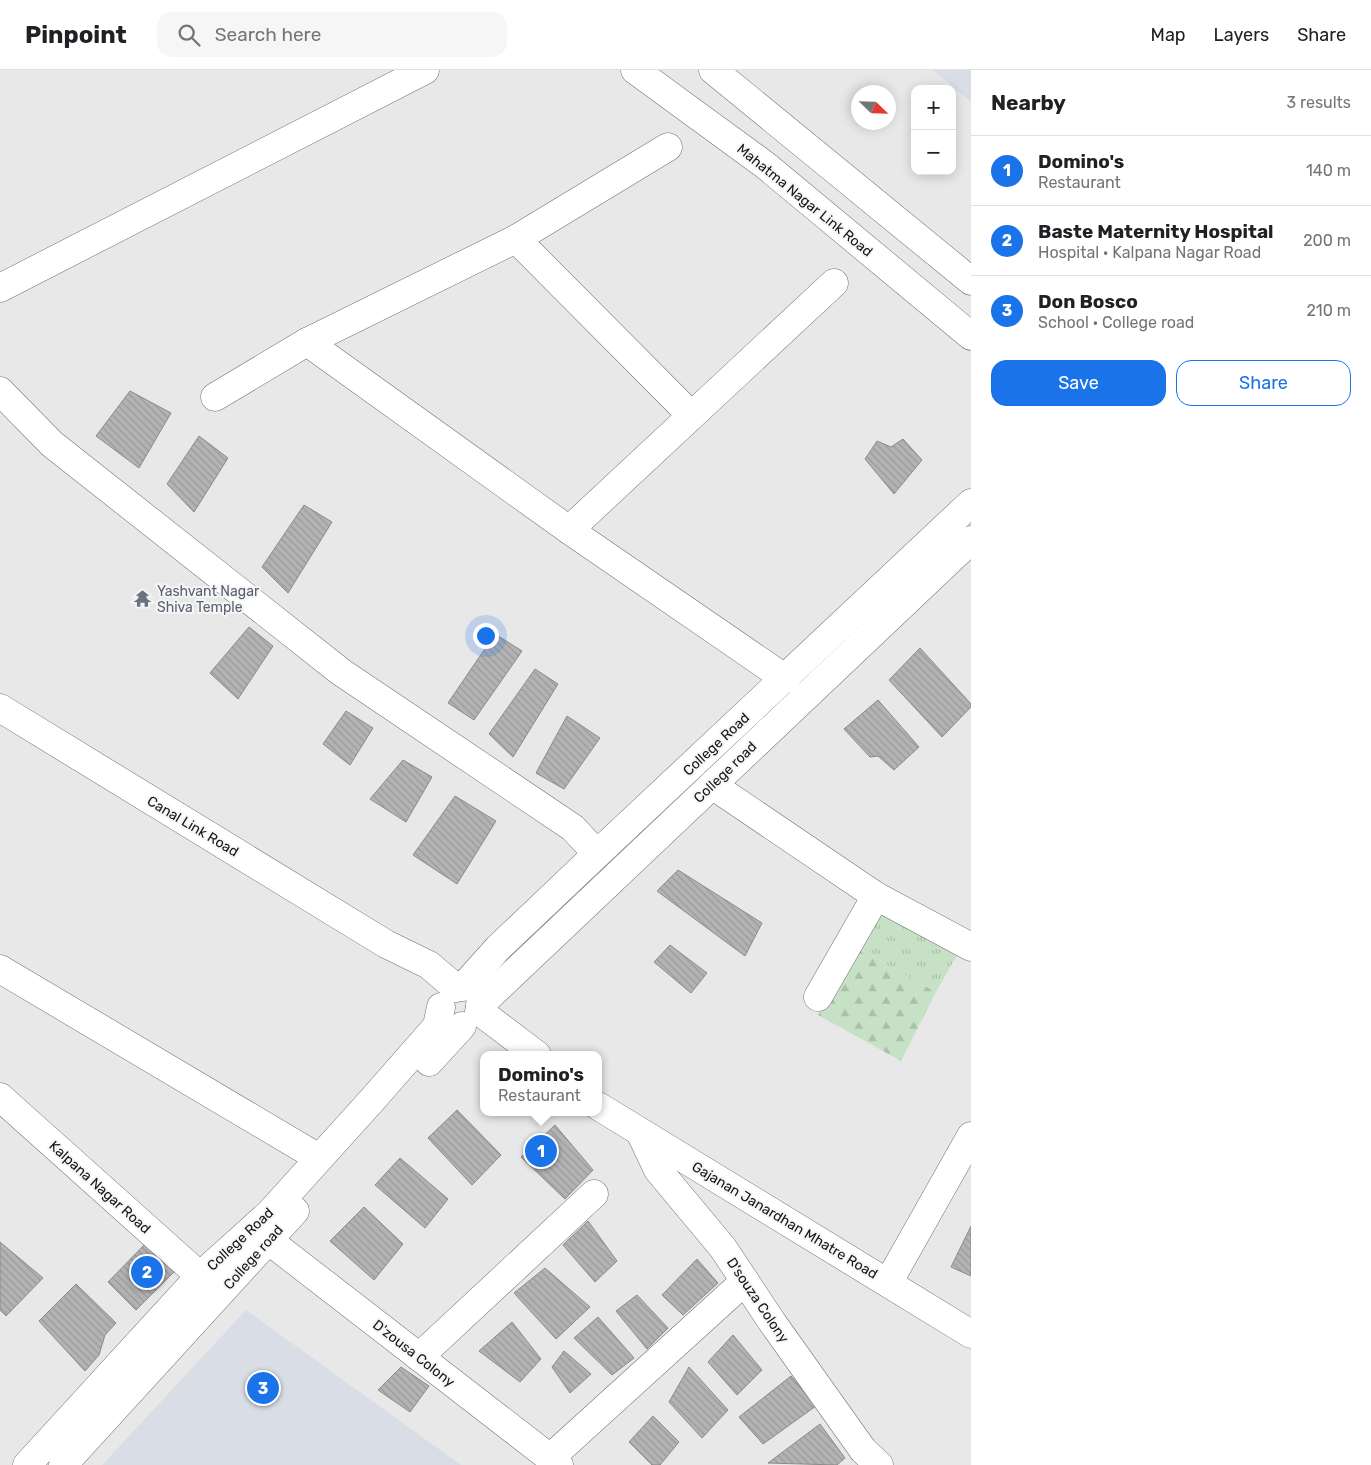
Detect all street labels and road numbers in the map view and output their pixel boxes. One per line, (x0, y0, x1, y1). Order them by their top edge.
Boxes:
street label: Mahatma Nagar Link Road (733, 140, 876, 260)
street label: College Road (680, 709, 753, 780)
street label: College road (690, 738, 760, 807)
street label: Canal Link Road (144, 792, 241, 860)
street label: Kalpana Nagar Road (46, 1137, 154, 1237)
street label: Gajanan Janardhan Mhatre Road (689, 1158, 881, 1283)
street label: College Road (204, 1204, 277, 1275)
street label: College road (220, 1222, 287, 1293)
street label: D'souza Colony (723, 1254, 792, 1346)
street label: D'zousa Colony (369, 1316, 458, 1391)

